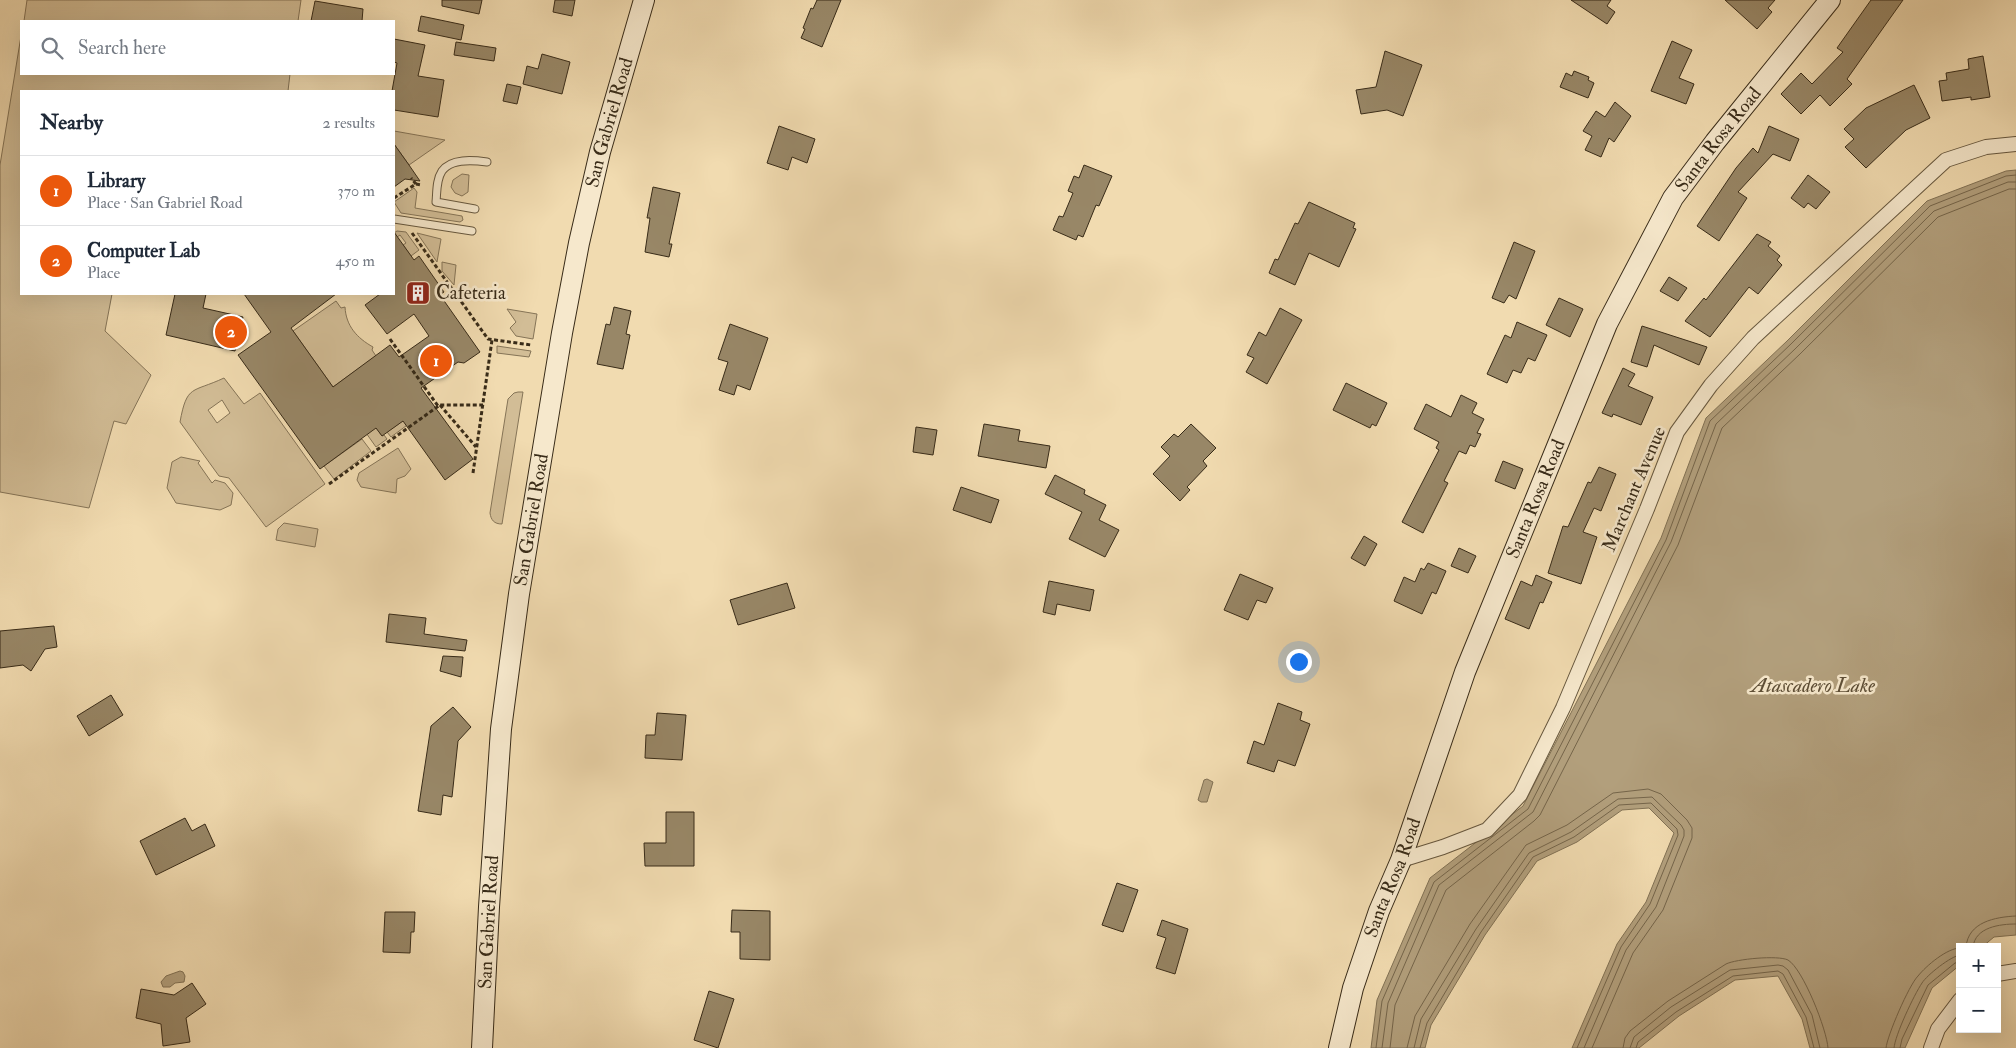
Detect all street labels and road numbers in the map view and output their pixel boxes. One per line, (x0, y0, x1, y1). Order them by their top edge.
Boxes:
street label: San Gabriel Road (580, 54, 639, 190)
street label: Santa Rosa Road (1670, 82, 1767, 197)
street label: Marchant Avenue (1597, 423, 1671, 555)
street label: Santa Rosa Road (1501, 435, 1571, 562)
street label: San Gabriel Road (509, 451, 554, 588)
street label: Santa Rosa Road (1359, 814, 1427, 941)
street label: San Gabriel Road (473, 854, 504, 990)

